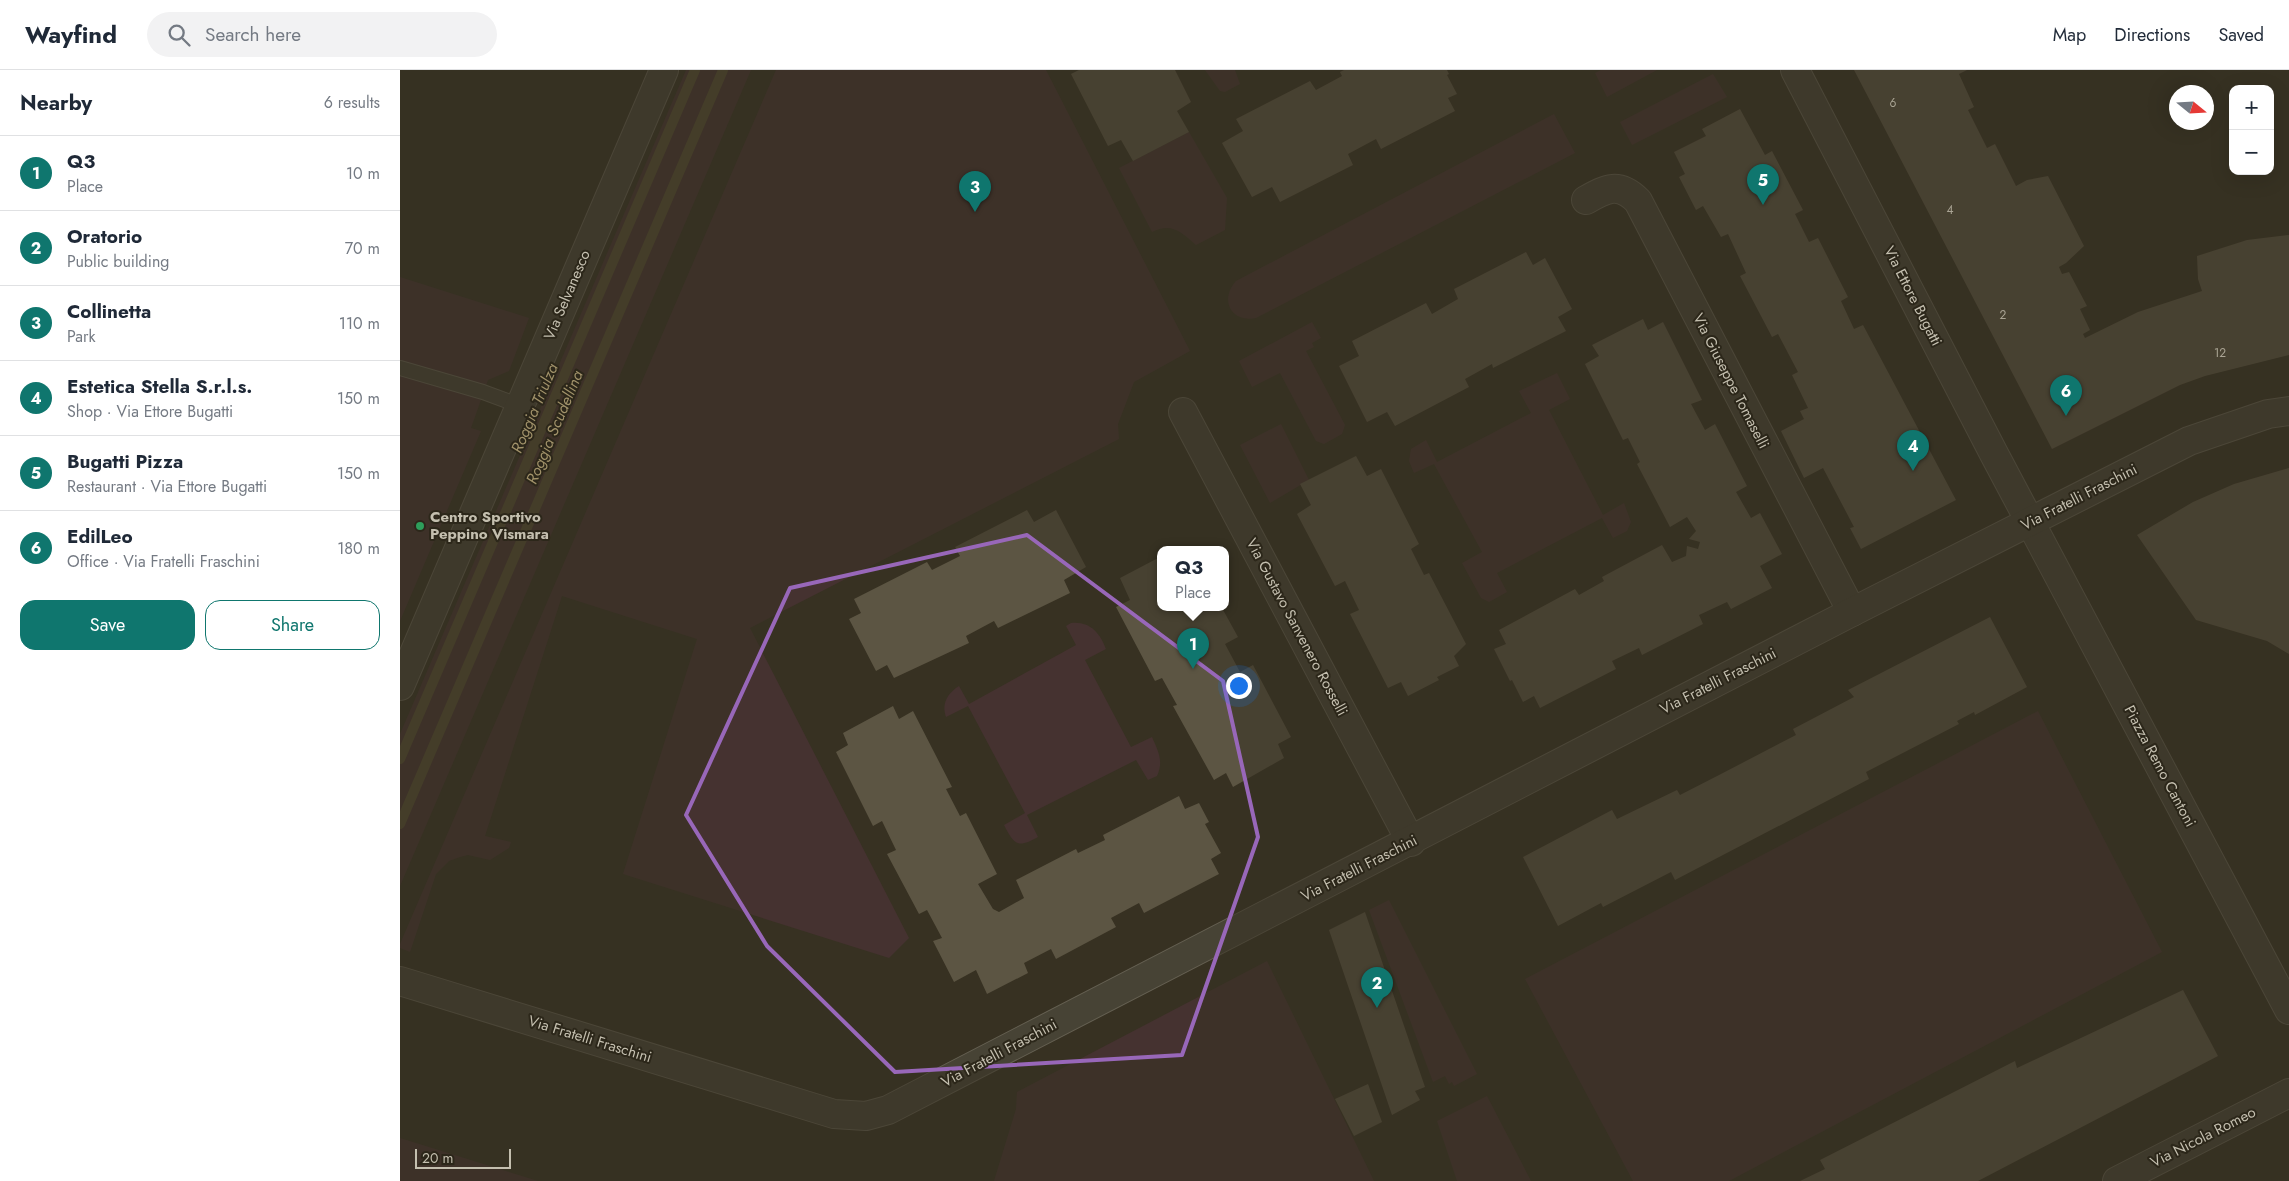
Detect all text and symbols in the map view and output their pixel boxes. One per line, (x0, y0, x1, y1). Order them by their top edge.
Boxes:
search box (147, 12, 497, 57)
text: Wayfind (25, 17, 117, 52)
icon: search (165, 21, 193, 49)
text: Search here (205, 21, 301, 48)
text: Map (2053, 22, 2086, 48)
text: Directions (2114, 22, 2190, 48)
text: Saved (2218, 22, 2264, 48)
north arrow (2169, 85, 2214, 130)
map controls (2229, 85, 2274, 175)
button: + (2229, 85, 2274, 130)
text: Nearby (20, 88, 92, 118)
text: 6 results (324, 91, 380, 114)
house number: 6 (1890, 94, 1897, 112)
button: − (2229, 130, 2274, 175)
text: Q3 (67, 148, 95, 175)
text: 1 (32, 162, 40, 185)
text: 10 m (346, 162, 380, 185)
pin: 5 (1747, 164, 1779, 205)
pin: 3 (959, 171, 991, 212)
text: Place (67, 175, 103, 198)
house number: 4 (1947, 201, 1954, 219)
text: Oratorio (67, 223, 142, 250)
text: 2 (31, 237, 41, 260)
text: 70 m (345, 237, 380, 260)
street label: Via Ettore Bugatti (1878, 242, 1948, 350)
street label: Via Selvanesco (538, 247, 596, 343)
text: Public building (67, 250, 169, 273)
text: Collinetta (67, 298, 151, 325)
house number: 2 (2000, 306, 2007, 324)
street label: Via Giuseppe Tomaselli (1687, 310, 1775, 452)
text: 3 (31, 312, 41, 335)
text: 110 m (339, 312, 380, 335)
text: Park (67, 325, 96, 348)
house number: 12 (2214, 344, 2226, 362)
water label: Roggia Triulza (505, 360, 564, 457)
water label: Roggia Scudellina (520, 367, 589, 488)
text: Estetica Stella S.r.l.s. (67, 373, 252, 400)
pin: 6 (2050, 375, 2082, 416)
text: 4 (30, 387, 42, 410)
text: 150 m (337, 387, 380, 410)
text: Shop · Via Ettore Bugatti (67, 400, 233, 423)
pin: 4 (1897, 430, 1929, 471)
text: Bugatti Pizza (67, 448, 183, 475)
street label: Via Fratelli Fraschini (2017, 458, 2141, 536)
text: 5 (31, 462, 41, 485)
text: 150 m (337, 462, 380, 485)
text: Restaurant · Via Ettore Bugatti (67, 475, 267, 498)
place label: Centro Sportivo Peppino Vismara (430, 506, 549, 545)
marker: Centro Sportivo Peppino Vismara (414, 520, 426, 532)
text: EdilLeo (67, 523, 133, 550)
street label: Via Gustavo Sanvenero Rosselli (1241, 534, 1353, 720)
text: 6 (31, 537, 41, 560)
text: 180 m (337, 537, 380, 560)
popup (1157, 546, 1229, 611)
text: Office · Via Fratelli Fraschini (67, 550, 260, 573)
text: Q3 (1175, 554, 1203, 581)
text: Place (1175, 581, 1211, 604)
button: Save (20, 600, 195, 650)
button: Share (205, 600, 380, 650)
pin: 1 (1177, 628, 1209, 669)
street label: Via Fratelli Fraschini (1656, 642, 1780, 720)
your location (1226, 673, 1252, 699)
street label: Piazza Remo Cantoni (2119, 701, 2201, 831)
street label: Via Fratelli Fraschini (1297, 829, 1421, 907)
pin: 2 (1361, 967, 1393, 1008)
street label: Via Fratelli Fraschini (526, 1010, 654, 1068)
street label: Via Fratelli Fraschini (937, 1013, 1061, 1093)
street label: Via Nicola Romeo (2146, 1101, 2260, 1173)
scale bar (415, 1146, 511, 1169)
text: 20 m (422, 1148, 454, 1168)

